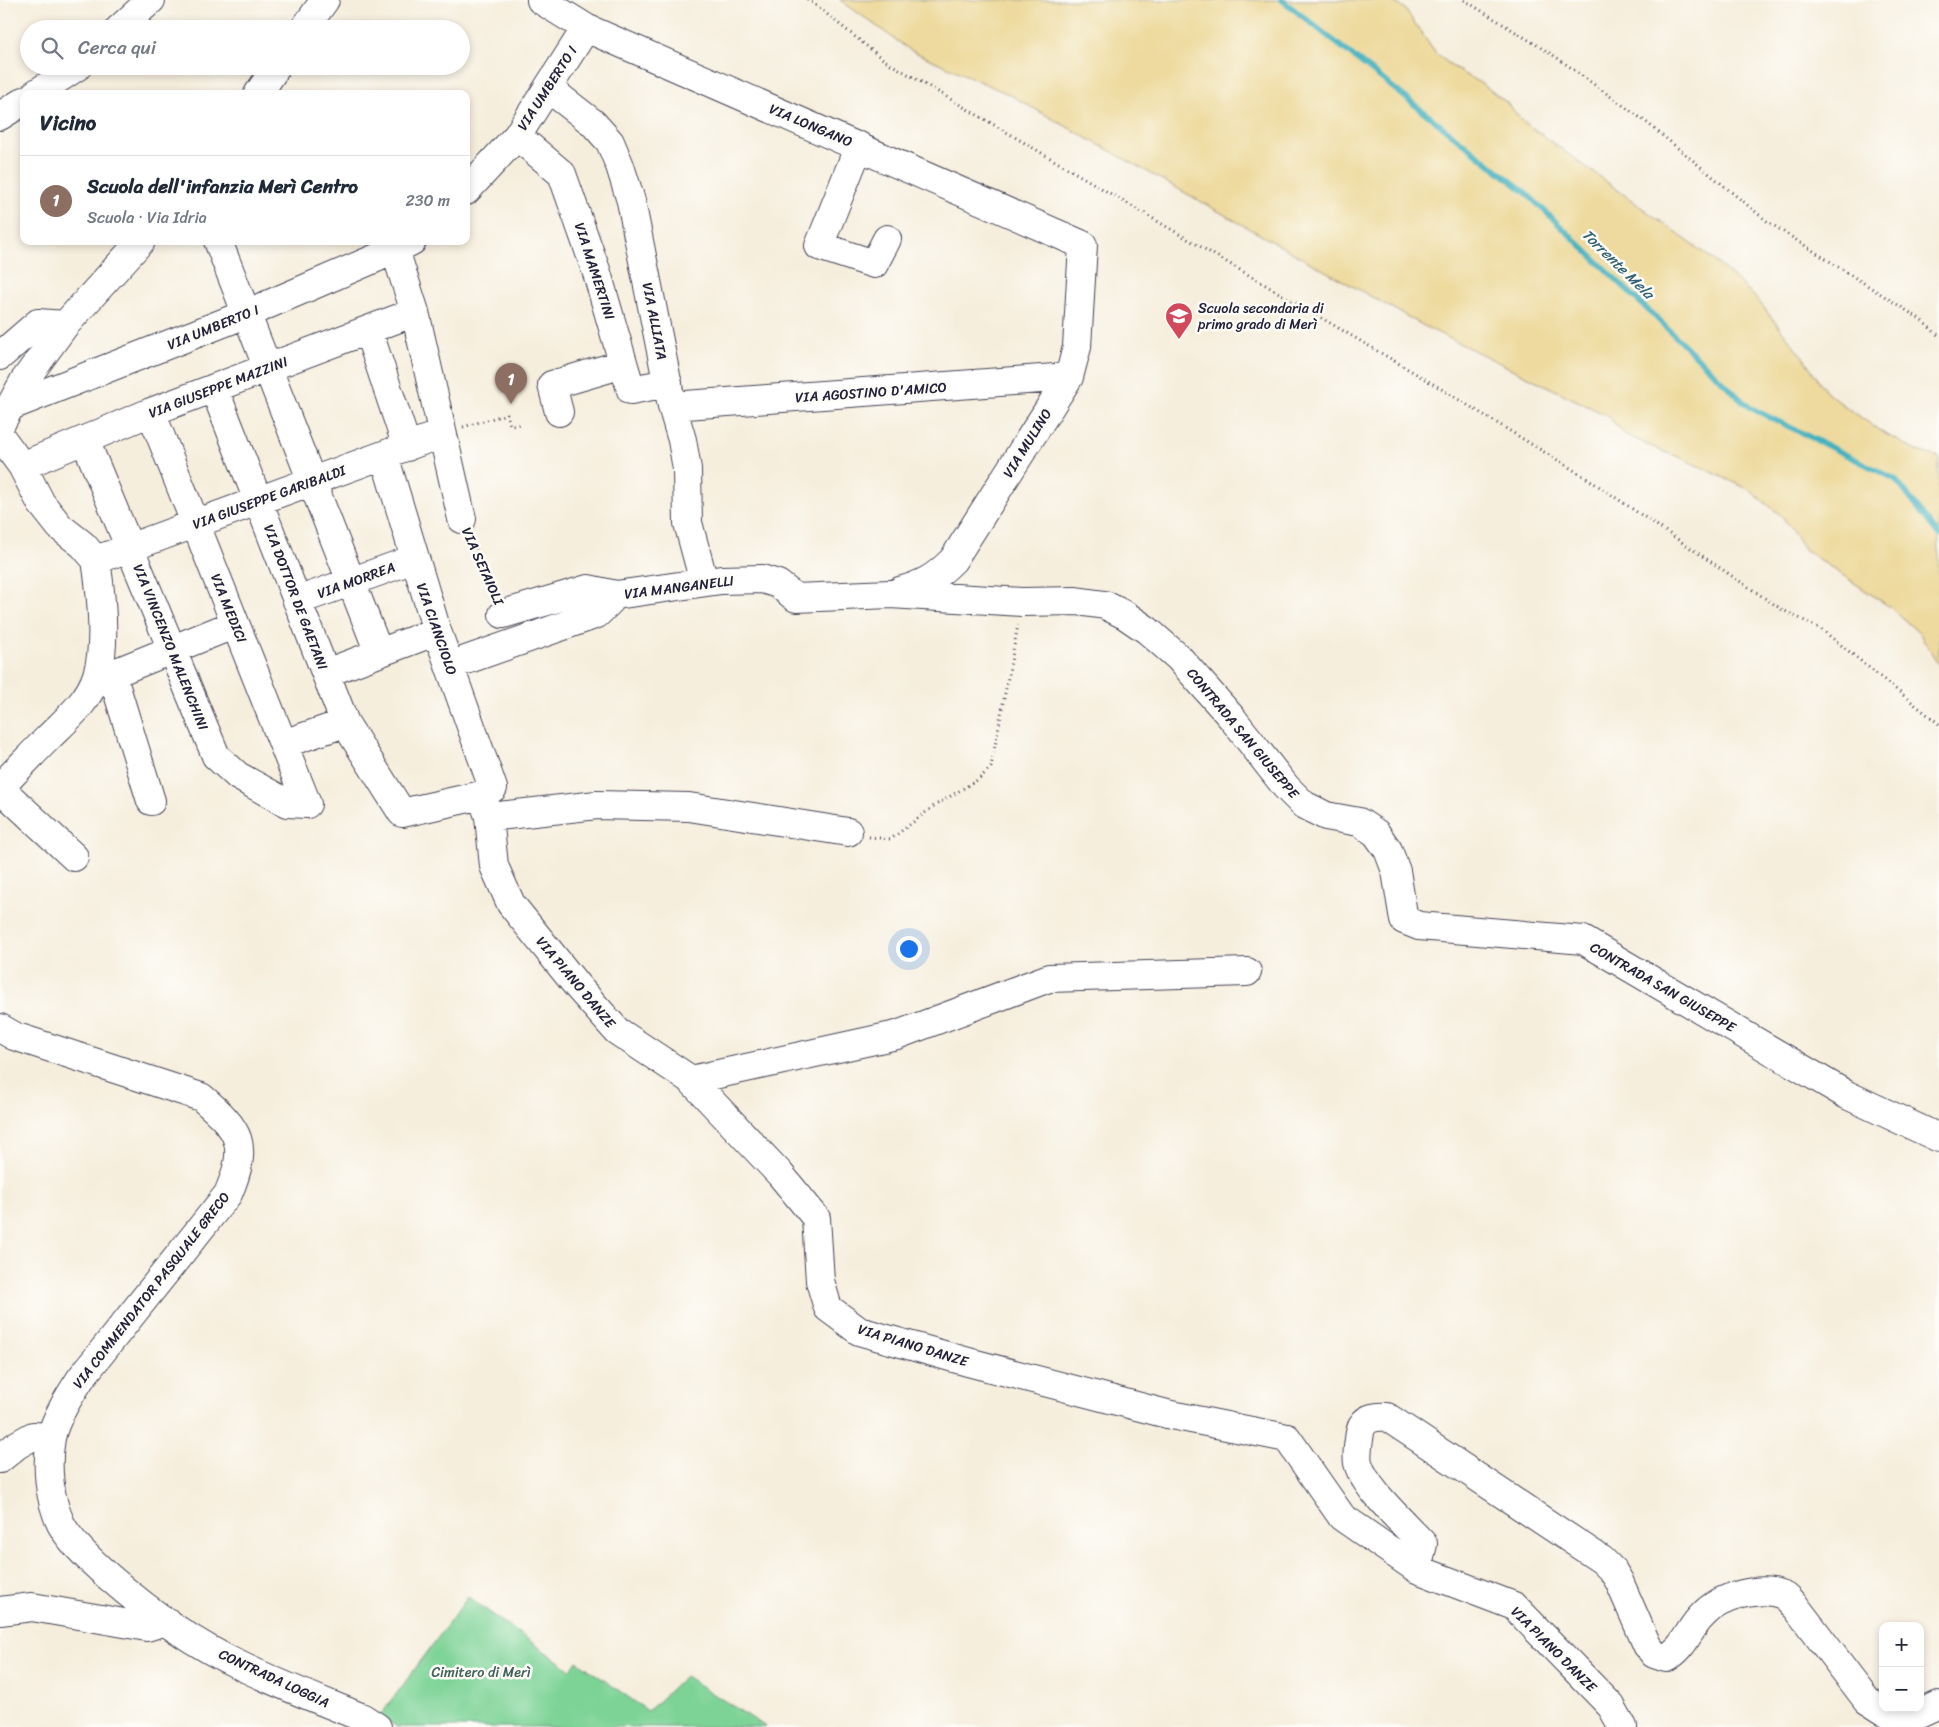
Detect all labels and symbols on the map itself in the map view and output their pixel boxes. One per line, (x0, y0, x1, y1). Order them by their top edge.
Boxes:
street label: VIA UMBERTO I (510, 40, 585, 136)
street label: VIA LONGANO (765, 97, 857, 154)
street label: VIA MAMERTINI (567, 219, 622, 324)
water label: Torrente Mela (1576, 223, 1662, 307)
street label: VIA ALLIATA (635, 280, 674, 362)
place label: Scuola secondaria di primo grado di Merì (1197, 296, 1325, 337)
street label: VIA UMBERTO I (163, 297, 264, 357)
school or university icon: Scuola secondaria di primo grado di Merì (1164, 301, 1194, 340)
street label: VIA GIUSEPPE MAZZINI (145, 349, 292, 426)
pin: 1 (495, 363, 527, 404)
street label: VIA AGOSTINO D'AMICO (794, 375, 948, 410)
street label: VIA MULINO (996, 403, 1059, 483)
street label: VIA GIUSEPPE GARIBALDI (189, 458, 351, 537)
street label: VIA DOTTOR DE GAETANI (256, 521, 335, 674)
street label: VIA SETAIOLI (454, 523, 511, 611)
street label: VIA MORREA (314, 555, 399, 606)
street label: VIA VINCENZO MALENCHINI (126, 560, 216, 735)
street label: VIA MANGANELLI (623, 568, 736, 607)
street label: VIA MEDICI (203, 570, 254, 647)
street label: VIA CIANCIOLO (409, 580, 464, 679)
street label: CONTRADA SAN GIUSEPPE (1180, 662, 1306, 805)
street label: VIA PIANO DANZE (529, 931, 623, 1035)
street label: CONTRADA SAN GIUSEPPE (1585, 935, 1741, 1040)
your location (896, 936, 922, 962)
street label: VIA COMMENDATOR PASQUALE GRECO (66, 1186, 237, 1394)
street label: VIA PIANO DANZE (855, 1317, 972, 1374)
street label: VIA PIANO DANZE (1504, 1600, 1604, 1699)
street label: CONTRADA LOGGIA (214, 1642, 333, 1715)
park label: Cimitero di Merì (431, 1660, 531, 1685)

